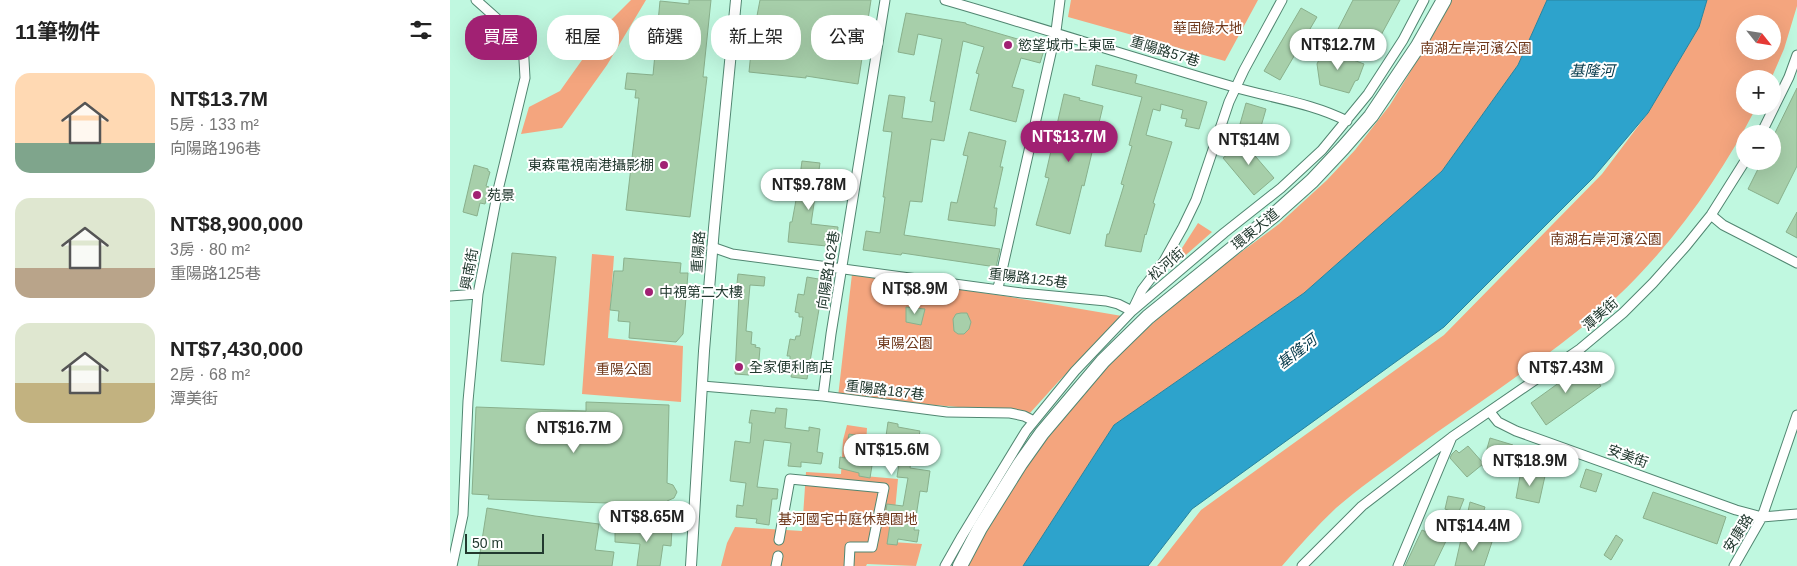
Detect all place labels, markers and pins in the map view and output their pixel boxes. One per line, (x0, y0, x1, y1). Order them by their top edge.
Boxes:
pin: NT$12.7M (1286, 28, 1390, 71)
place label: 慾望城市上東區 (1018, 37, 1116, 53)
marker: 慾望城市上東區 (1002, 39, 1014, 51)
pin: NT$13.7M (1017, 120, 1121, 163)
pin: NT$14M (1208, 124, 1290, 166)
place label: 東森電視南港攝影棚 (528, 157, 654, 173)
marker: 東森電視南港攝影棚 (658, 159, 670, 171)
pin: NT$9.78M (757, 168, 861, 211)
place label: 苑景 (487, 187, 515, 203)
marker: 苑景 (471, 189, 483, 201)
pin: NT$8.9M (869, 272, 961, 315)
place label: 中視第二大樓 (659, 284, 743, 300)
marker: 中視第二大樓 (643, 286, 655, 298)
pin: NT$7.43M (1514, 352, 1618, 394)
place label: 全家便利商店 (749, 359, 833, 375)
marker: 全家便利商店 (733, 361, 745, 373)
pin: NT$16.7M (522, 412, 626, 454)
pin: NT$15.6M (840, 434, 944, 476)
pin: NT$18.9M (1478, 444, 1582, 487)
pin: NT$8.65M (595, 500, 699, 543)
pin: NT$14.4M (1421, 510, 1525, 552)

